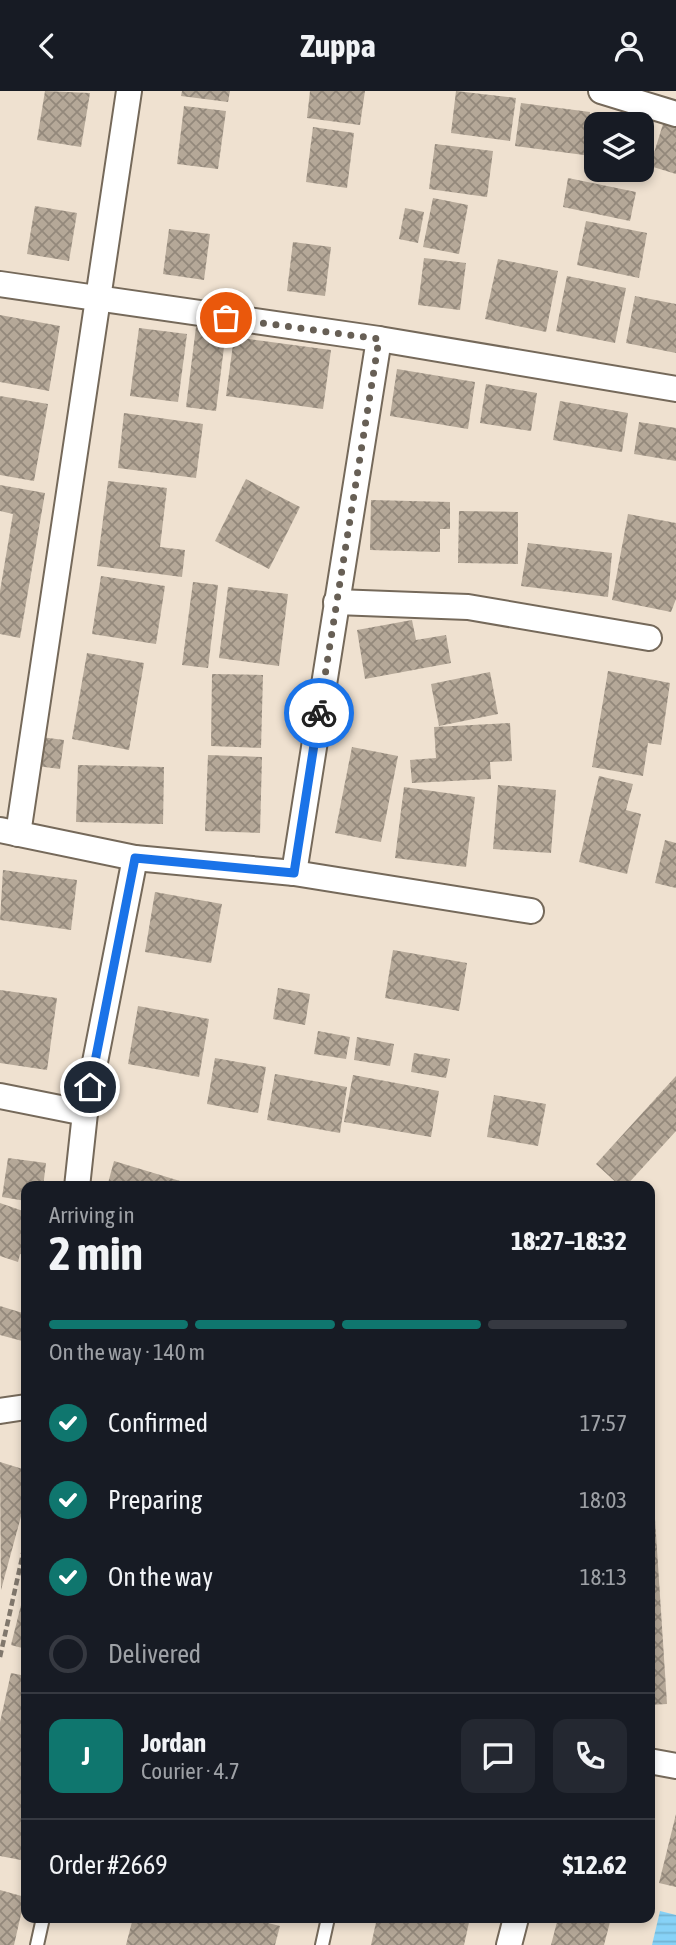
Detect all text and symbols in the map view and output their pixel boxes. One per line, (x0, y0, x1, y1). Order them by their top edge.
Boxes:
icon: back (28, 27, 66, 65)
text: Zuppa (300, 27, 376, 64)
icon: person (610, 27, 648, 65)
map controls (584, 112, 654, 182)
button: layers (584, 112, 654, 182)
pin (196, 288, 256, 348)
icon: bag (207, 299, 245, 337)
courier (284, 678, 354, 748)
icon: bike (300, 694, 338, 732)
pin (60, 1057, 120, 1117)
icon: home (71, 1068, 109, 1106)
text: Arriving in (49, 1202, 135, 1228)
text: 18:27–18:32 (511, 1226, 627, 1256)
text: 2 min (49, 1227, 143, 1280)
text: On the way · 140 m (49, 1339, 205, 1365)
icon: check (49, 1404, 87, 1442)
text: Confirmed (108, 1408, 208, 1438)
text: 17:57 (580, 1410, 627, 1436)
icon: check (49, 1481, 87, 1519)
text: Preparing (108, 1485, 202, 1515)
text: 18:03 (579, 1487, 627, 1513)
icon: check (49, 1558, 87, 1596)
text: On the way (108, 1562, 213, 1592)
text: 18:13 (580, 1564, 627, 1590)
text: Delivered (108, 1639, 201, 1669)
button: chat (461, 1719, 535, 1793)
button: phone (553, 1719, 627, 1793)
text: Jordan (141, 1728, 206, 1758)
text: J (82, 1741, 90, 1771)
text: Courier · 4.7 (141, 1758, 240, 1784)
text: Order #2669 (49, 1850, 168, 1880)
text: $12.62 (563, 1850, 627, 1880)

